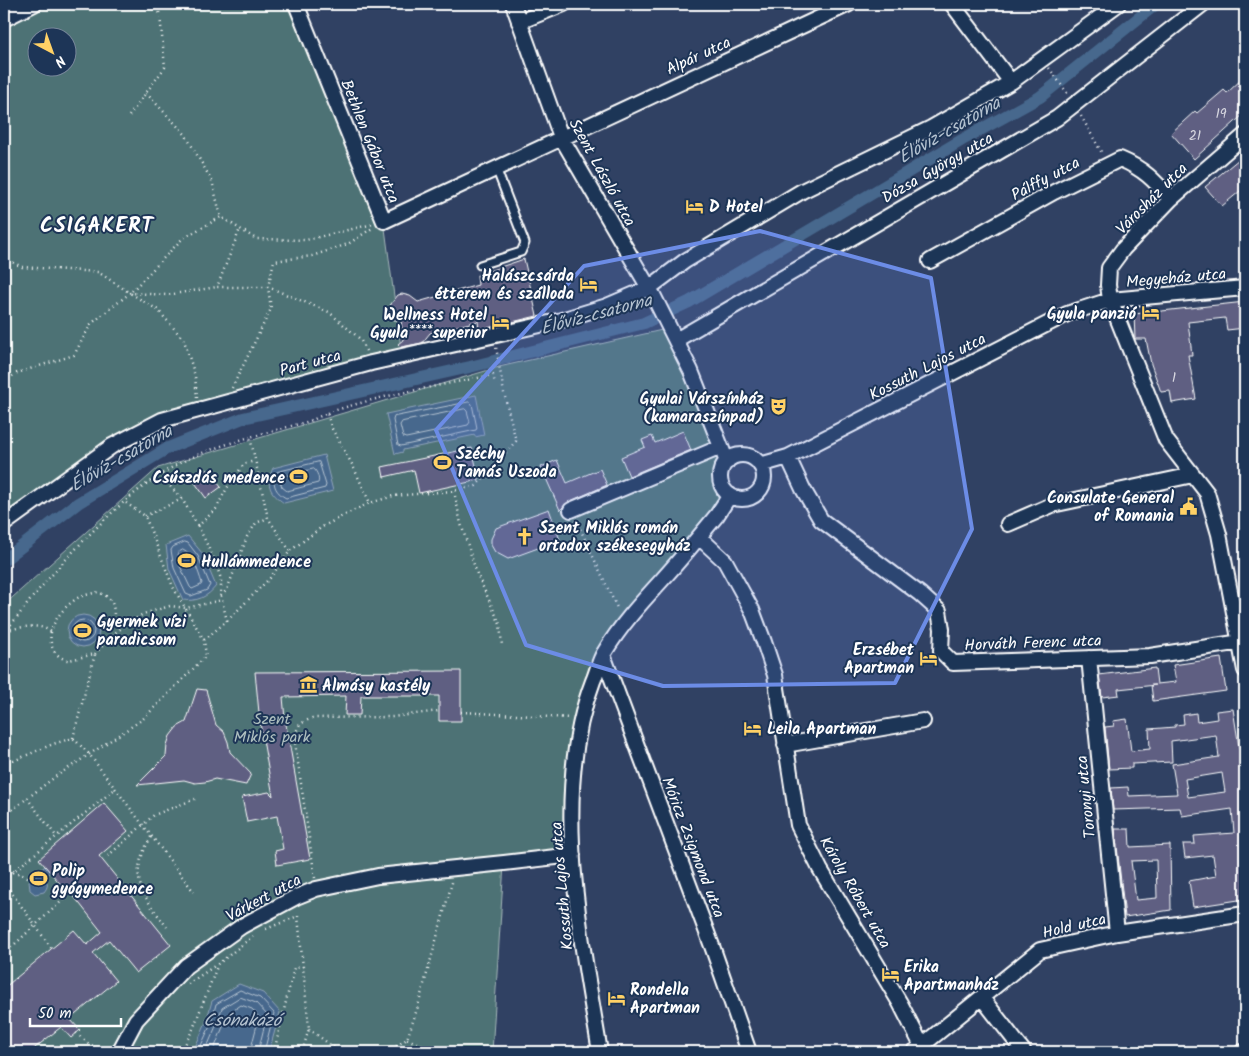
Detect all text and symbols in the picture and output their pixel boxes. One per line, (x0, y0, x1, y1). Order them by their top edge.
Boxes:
north arrow (28, 28, 78, 78)
street label: Alpár utca (662, 30, 735, 82)
text: N (49, 50, 70, 72)
street label: Bethlen Gábor utca (333, 76, 406, 207)
water label: Élővíz-csatorna (893, 89, 1008, 172)
house number: 19 (1215, 103, 1227, 125)
street label: Szent László utca (562, 114, 642, 231)
house number: 21 (1189, 125, 1201, 147)
street label: Dózsa György utca (877, 126, 998, 210)
street label: Pálffy utca (1007, 151, 1085, 208)
street label: Városház utca (1110, 157, 1194, 241)
place label: D Hotel (709, 195, 764, 220)
hotel icon: D Hotel (685, 196, 705, 216)
district label: CSIGAKERT (40, 210, 156, 243)
street label: Megyeház utca (1125, 262, 1227, 295)
place label: Halászcsárda étterem és szálloda (435, 264, 574, 307)
hotel icon: Halászcsárda étterem és szálloda (578, 274, 598, 294)
water label: Élővíz-csatorna (537, 286, 657, 344)
place label: Gyula panzió (1047, 302, 1138, 327)
place label: Wellness Hotel Gyula****superior (370, 303, 488, 346)
hotel icon: Gyula panzió (1140, 303, 1160, 323)
hotel icon: Wellness Hotel Gyula****superior (491, 313, 511, 333)
street label: Kossuth Lajos utca (865, 327, 991, 408)
street label: Part utca (277, 343, 344, 384)
house number: 1 (1172, 367, 1176, 389)
place label: Gyulai Várszínház (kamaraszínpad) (640, 387, 764, 430)
theatre icon: Gyulai Várszínház (kamaraszínpad) (768, 397, 788, 417)
water label: Élővíz-csatorna (65, 417, 180, 500)
place label: Széchy Tamás Uszoda (456, 442, 557, 485)
sports icon: Széchy Tamás Uszoda (432, 452, 452, 472)
place label: Csúszdás medence (152, 466, 285, 491)
sports icon: Csúszdás medence (289, 467, 309, 487)
place label: Consulate General of Romania (1047, 486, 1175, 529)
public building icon: Consulate General of Romania (1178, 496, 1198, 516)
place label: Szent Miklós román ortodox székesegyház (539, 516, 691, 559)
church icon: Szent Miklós román ortodox székesegyház (515, 526, 535, 546)
place label: Hullámmedence (201, 550, 311, 575)
sports icon: Hullámmedence (177, 551, 197, 571)
place label: Gyermek vízi paradicsom (96, 610, 187, 653)
sports icon: Gyermek vízi paradicsom (73, 620, 93, 640)
street label: Horváth Ferenc utca (964, 629, 1102, 658)
place label: Erzsébet Apartman (844, 638, 915, 681)
hotel icon: Erzsébet Apartman (918, 648, 938, 668)
place label: Almásy kastély (322, 674, 431, 699)
museum icon: Almásy kastély (298, 675, 318, 695)
park label: Szent Miklós park (234, 707, 311, 750)
place label: Leila Apartman (767, 717, 876, 742)
hotel icon: Leila Apartman (743, 718, 763, 738)
street label: Toronyi utca (1070, 754, 1103, 839)
street label: Móricz Zsigmond utca (654, 773, 731, 922)
street label: Kossuth Lajos utca (544, 821, 581, 951)
street label: Károly Róbert utca (812, 832, 897, 954)
place label: Polip gyógymedence (51, 859, 153, 902)
street label: Várkert utca (221, 868, 306, 929)
sports icon: Polip gyógymedence (28, 869, 48, 889)
street label: Hold utca (1040, 907, 1109, 946)
place label: Erika Apartmanház (904, 955, 999, 998)
hotel icon: Erika Apartmanház (880, 965, 900, 985)
place label: Rondella Apartman (630, 978, 700, 1021)
hotel icon: Rondella Apartman (606, 988, 626, 1008)
scale bar (30, 996, 121, 1028)
text: 50 m (38, 1002, 72, 1026)
water label: Csónakázó (203, 1007, 285, 1036)

